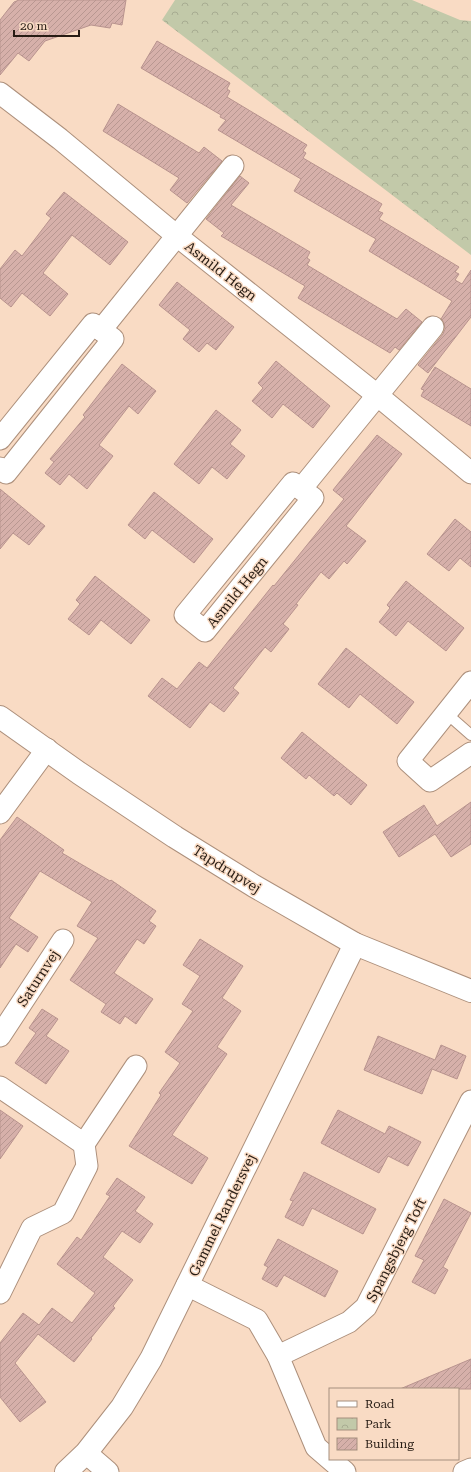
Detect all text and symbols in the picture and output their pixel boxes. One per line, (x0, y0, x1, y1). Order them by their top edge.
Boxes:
scale bar (14, 12, 79, 38)
text: 20 m (20, 19, 47, 33)
street label: Asmild Hegn (182, 238, 260, 304)
street label: Asmild Hegn (203, 553, 271, 631)
street label: Tapdrupvej (190, 842, 264, 896)
street label: Saturnvej (14, 947, 62, 1009)
street label: Gammel Randersvej (185, 1151, 259, 1279)
street label: Spangsbjerg Toft (363, 1195, 429, 1305)
legend (329, 1388, 459, 1460)
text: Road (365, 1397, 395, 1411)
text: Park (365, 1417, 392, 1431)
text: Building (365, 1437, 414, 1451)

